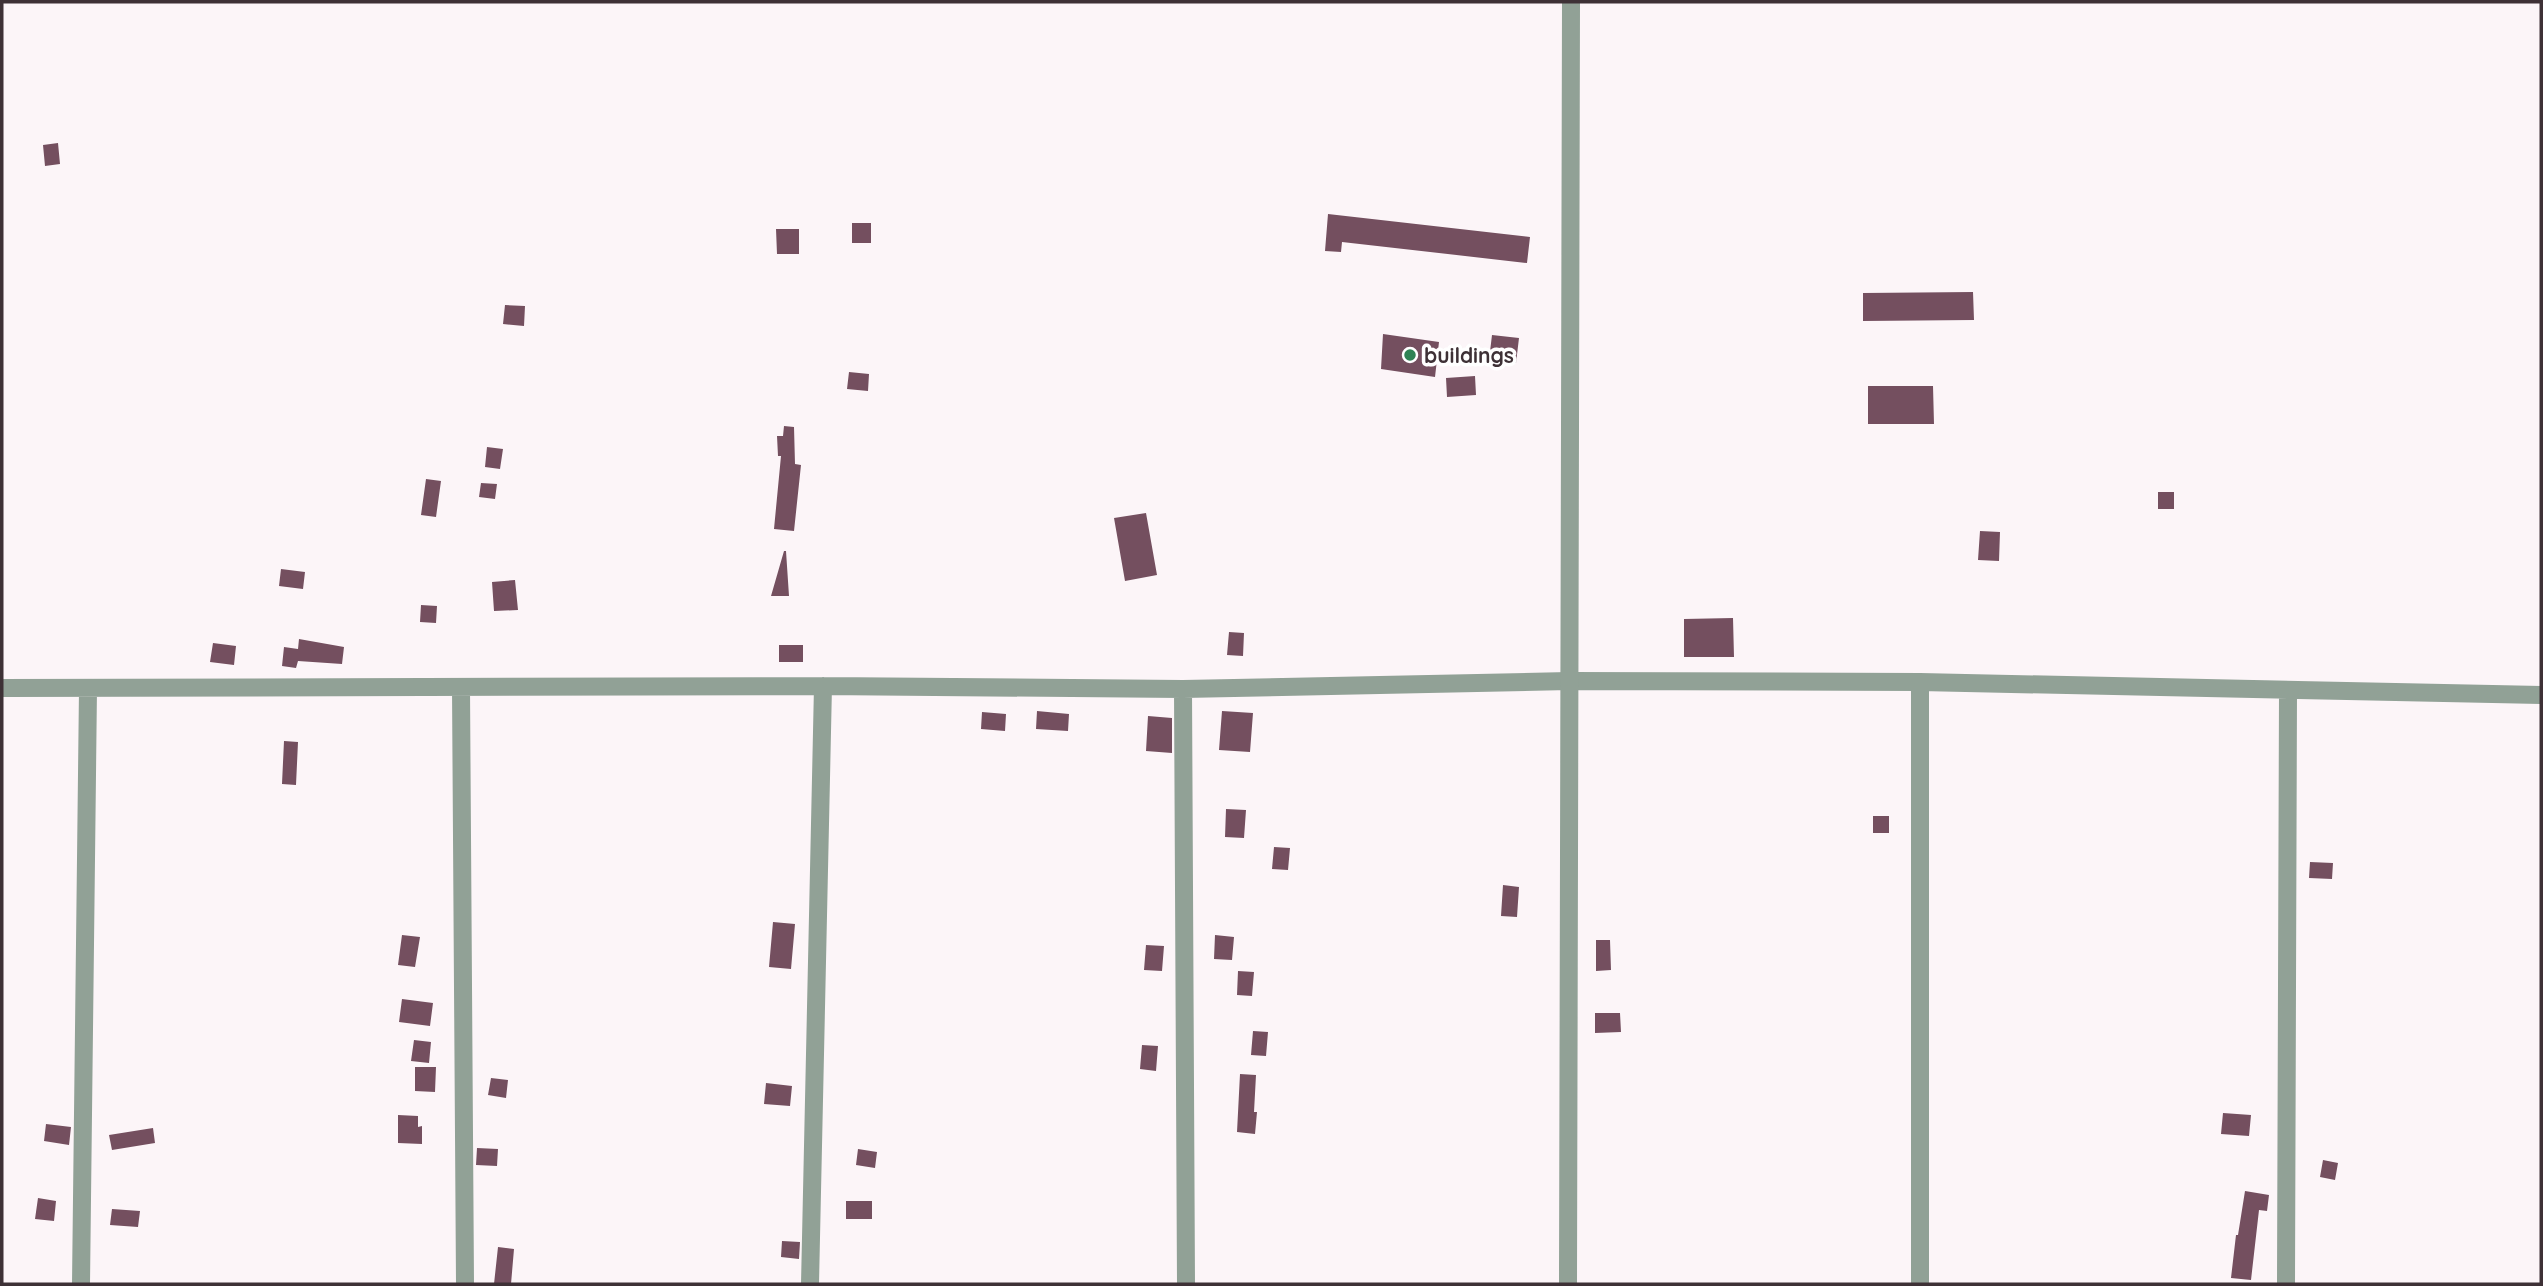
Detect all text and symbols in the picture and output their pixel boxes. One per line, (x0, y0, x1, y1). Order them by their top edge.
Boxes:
place label: buildings (1424, 342, 1514, 368)
marker: buildings (1402, 347, 1418, 363)

